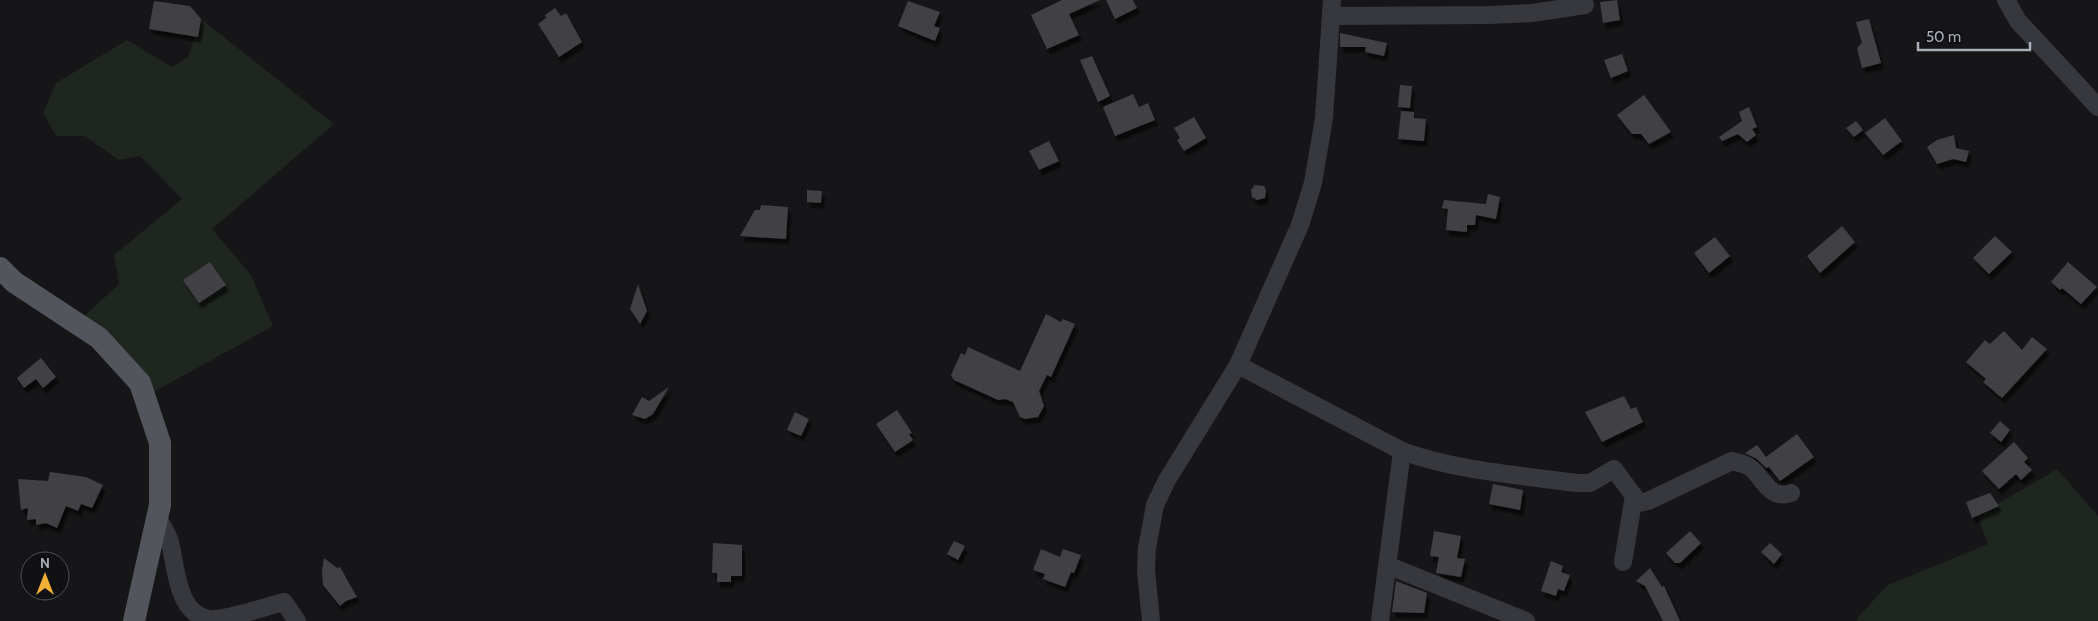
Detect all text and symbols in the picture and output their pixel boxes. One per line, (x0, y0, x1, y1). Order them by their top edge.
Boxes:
scale bar (1918, 20, 2030, 52)
text: 50 m (1926, 28, 1961, 46)
north arrow (20, 551, 70, 601)
text: N (40, 554, 50, 572)

